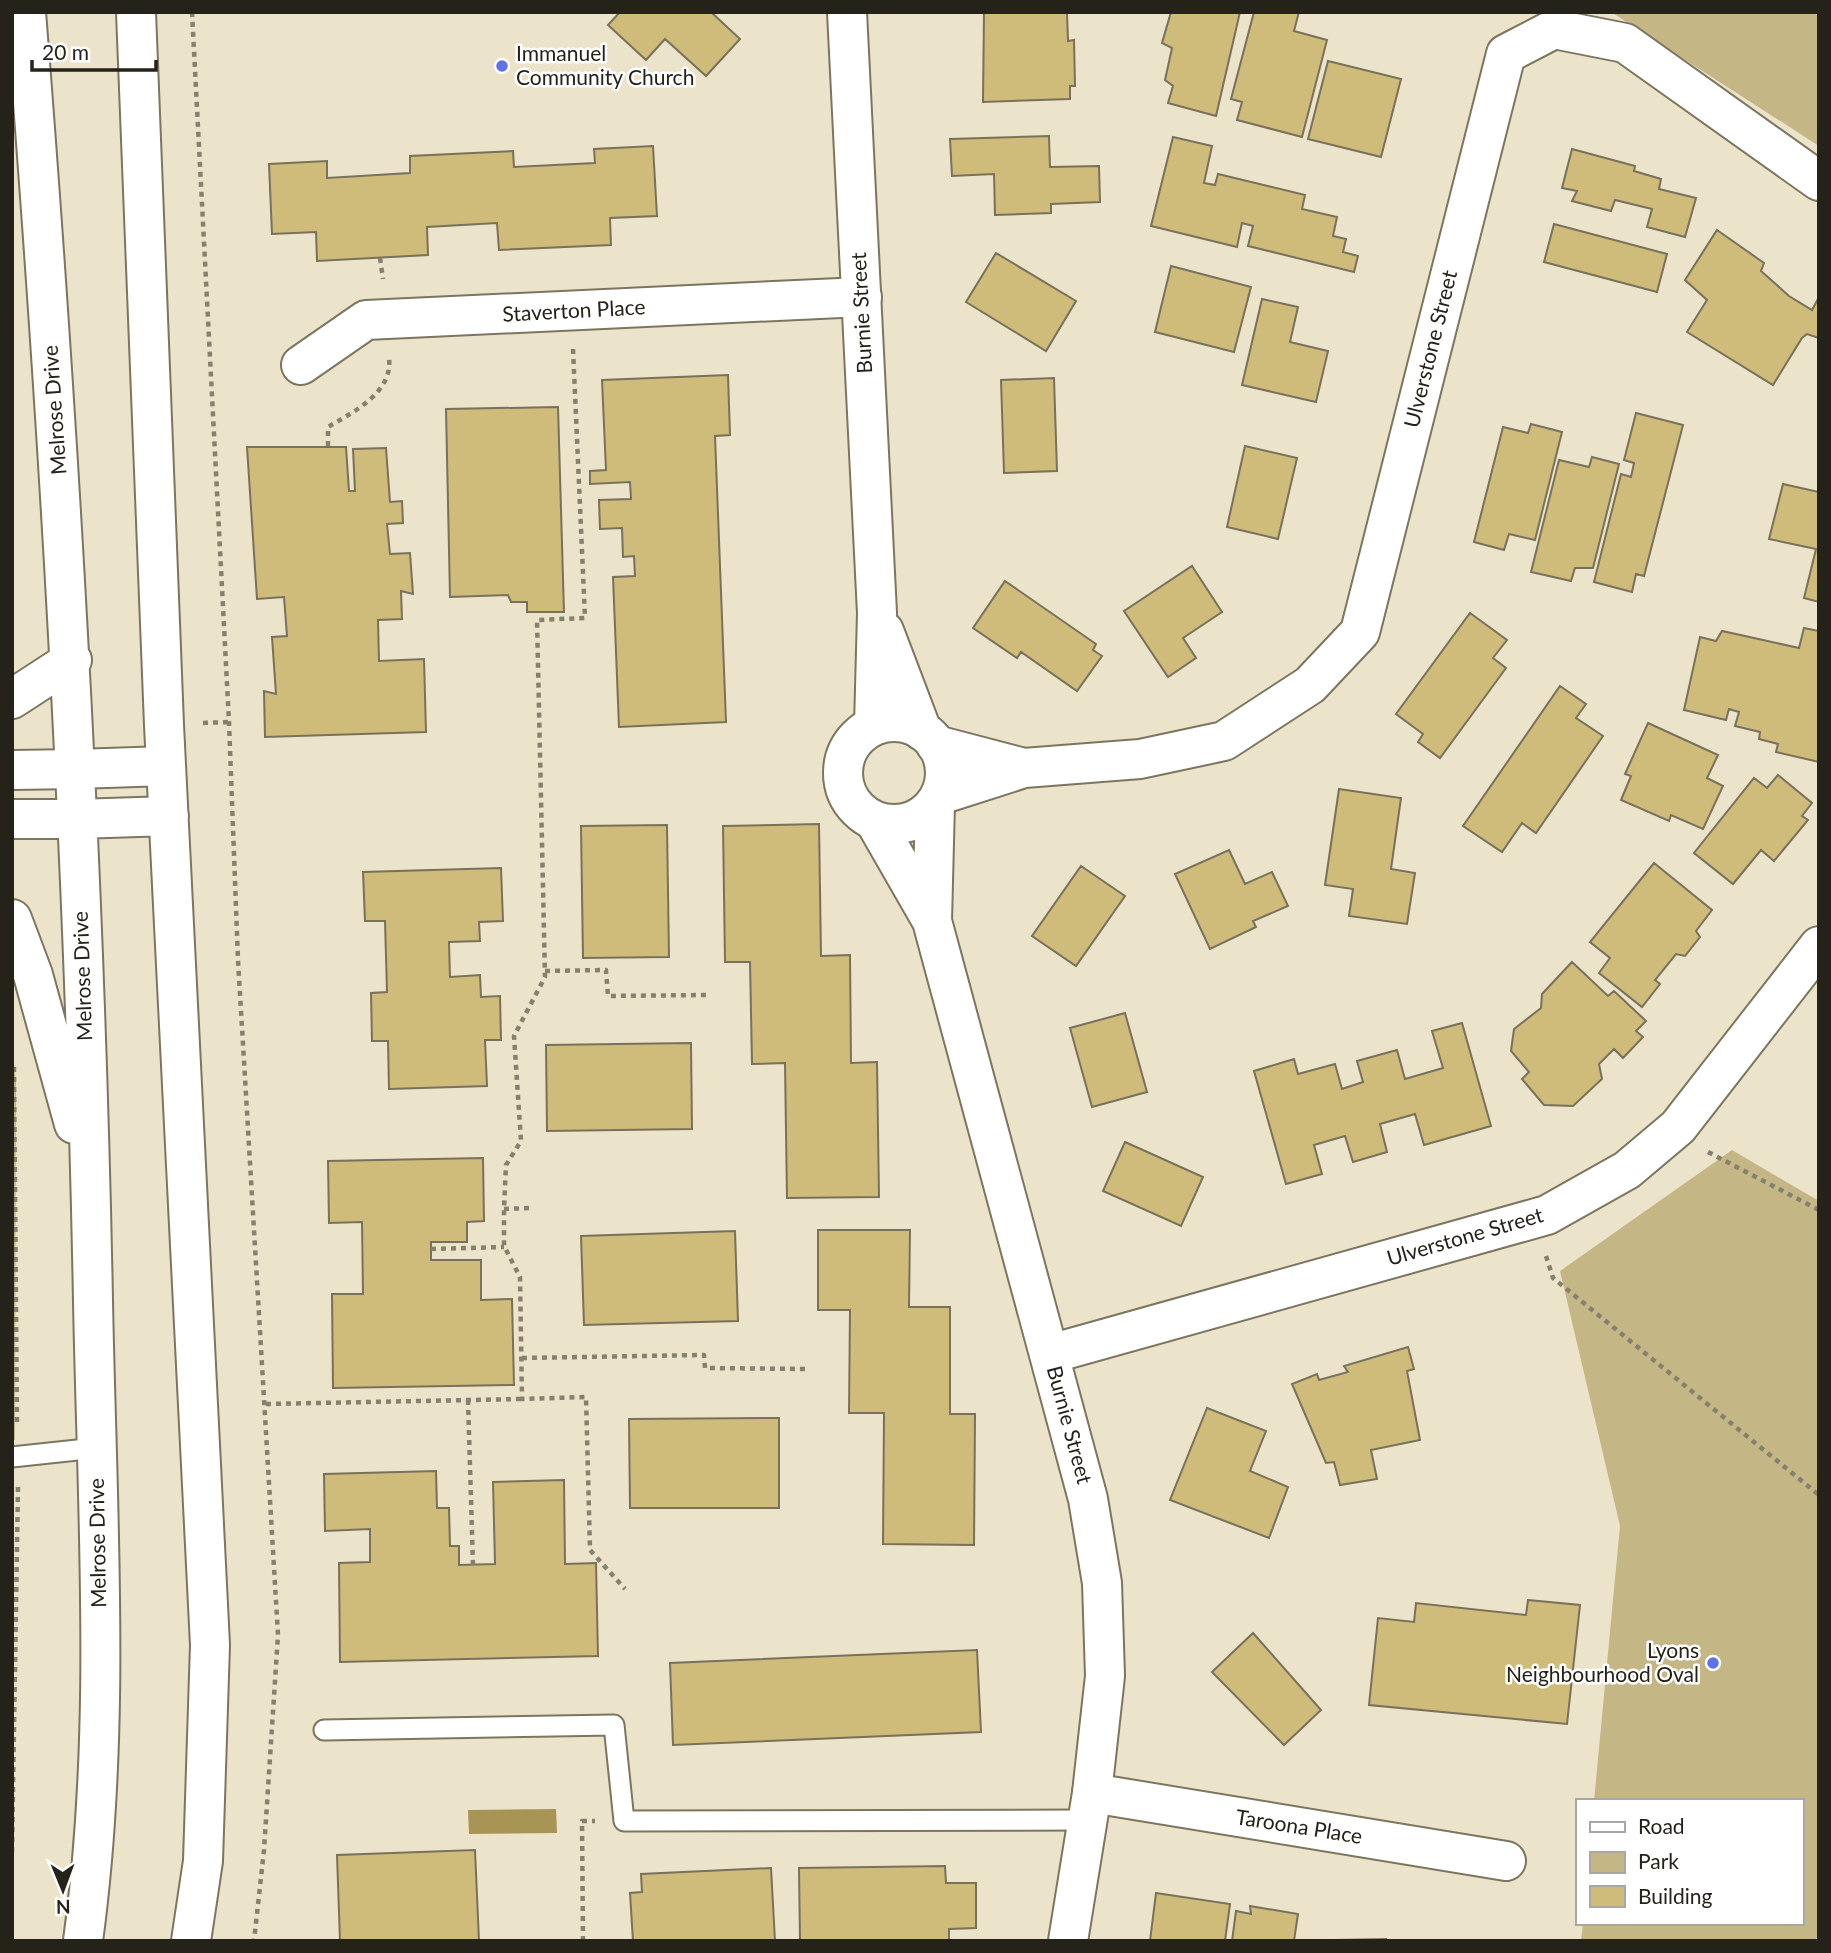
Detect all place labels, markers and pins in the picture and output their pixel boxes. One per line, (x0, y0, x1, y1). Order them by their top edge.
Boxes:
place label: Immanuel Community Church (516, 40, 694, 89)
marker: Immanuel Community Church (494, 58, 510, 74)
place label: Lyons Neighbourhood Oval (1506, 1637, 1699, 1686)
marker: Lyons Neighbourhood Oval (1705, 1655, 1721, 1671)

